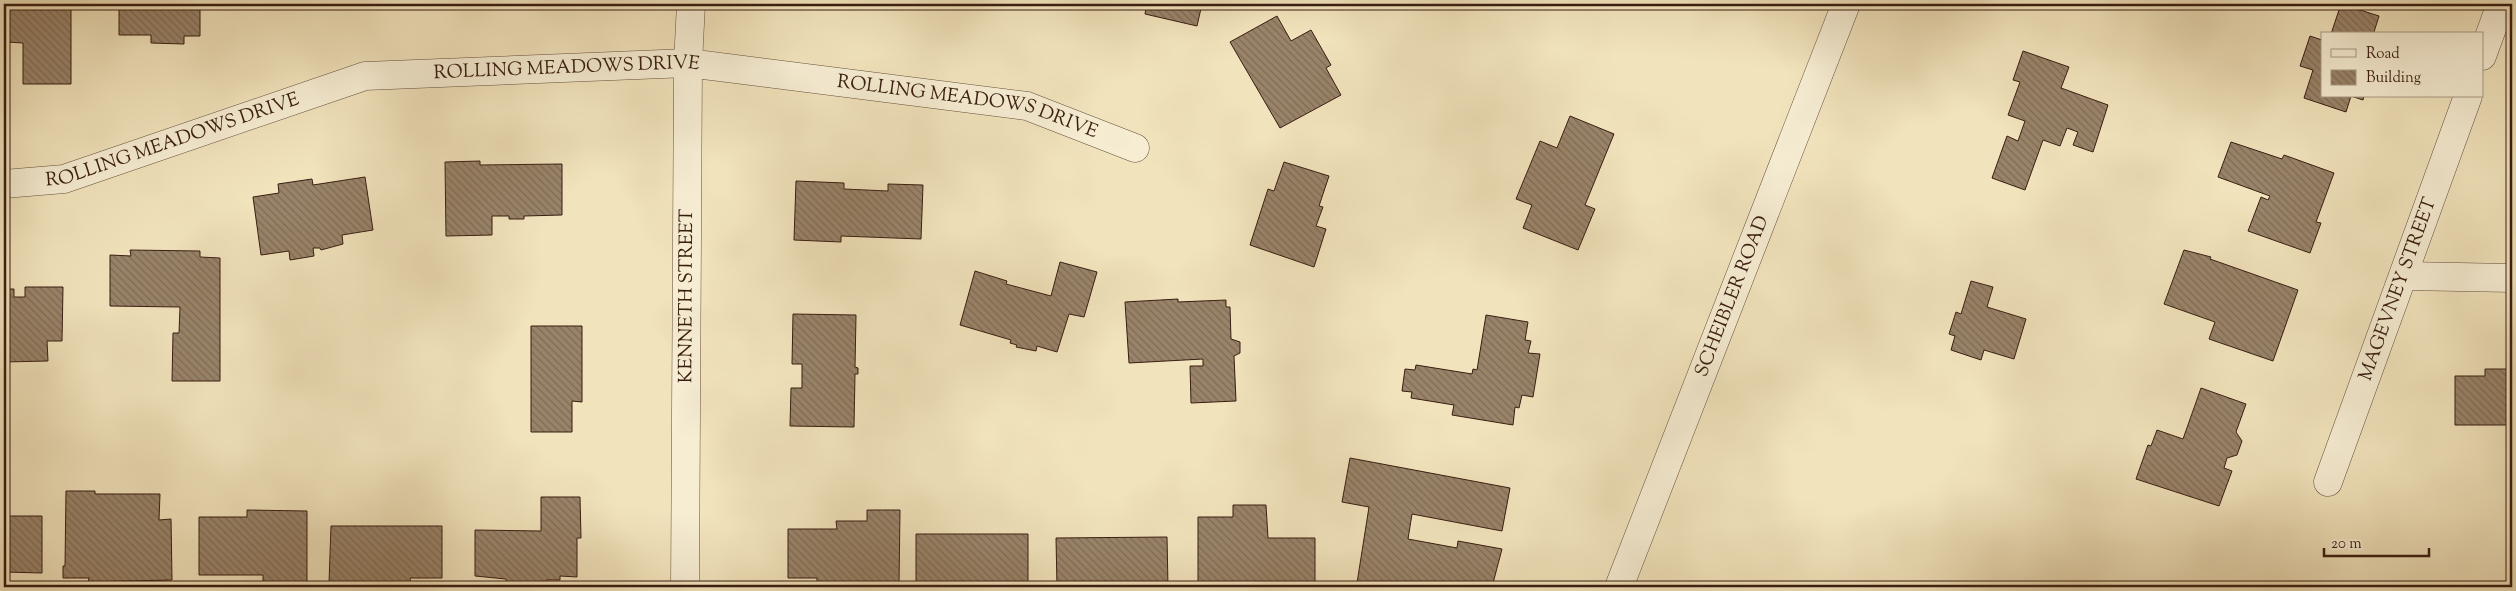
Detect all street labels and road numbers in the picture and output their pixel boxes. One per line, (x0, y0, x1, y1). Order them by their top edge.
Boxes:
street label: ROLLING MEADOWS DRIVE (433, 50, 702, 87)
street label: ROLLING MEADOWS DRIVE (835, 69, 1102, 146)
street label: ROLLING MEADOWS DRIVE (45, 86, 303, 194)
street label: MAGEVNEY STREET (2352, 194, 2444, 385)
street label: KENNETH STREET (673, 209, 701, 383)
street label: SCHEIBLER ROAD (1689, 212, 1776, 381)

